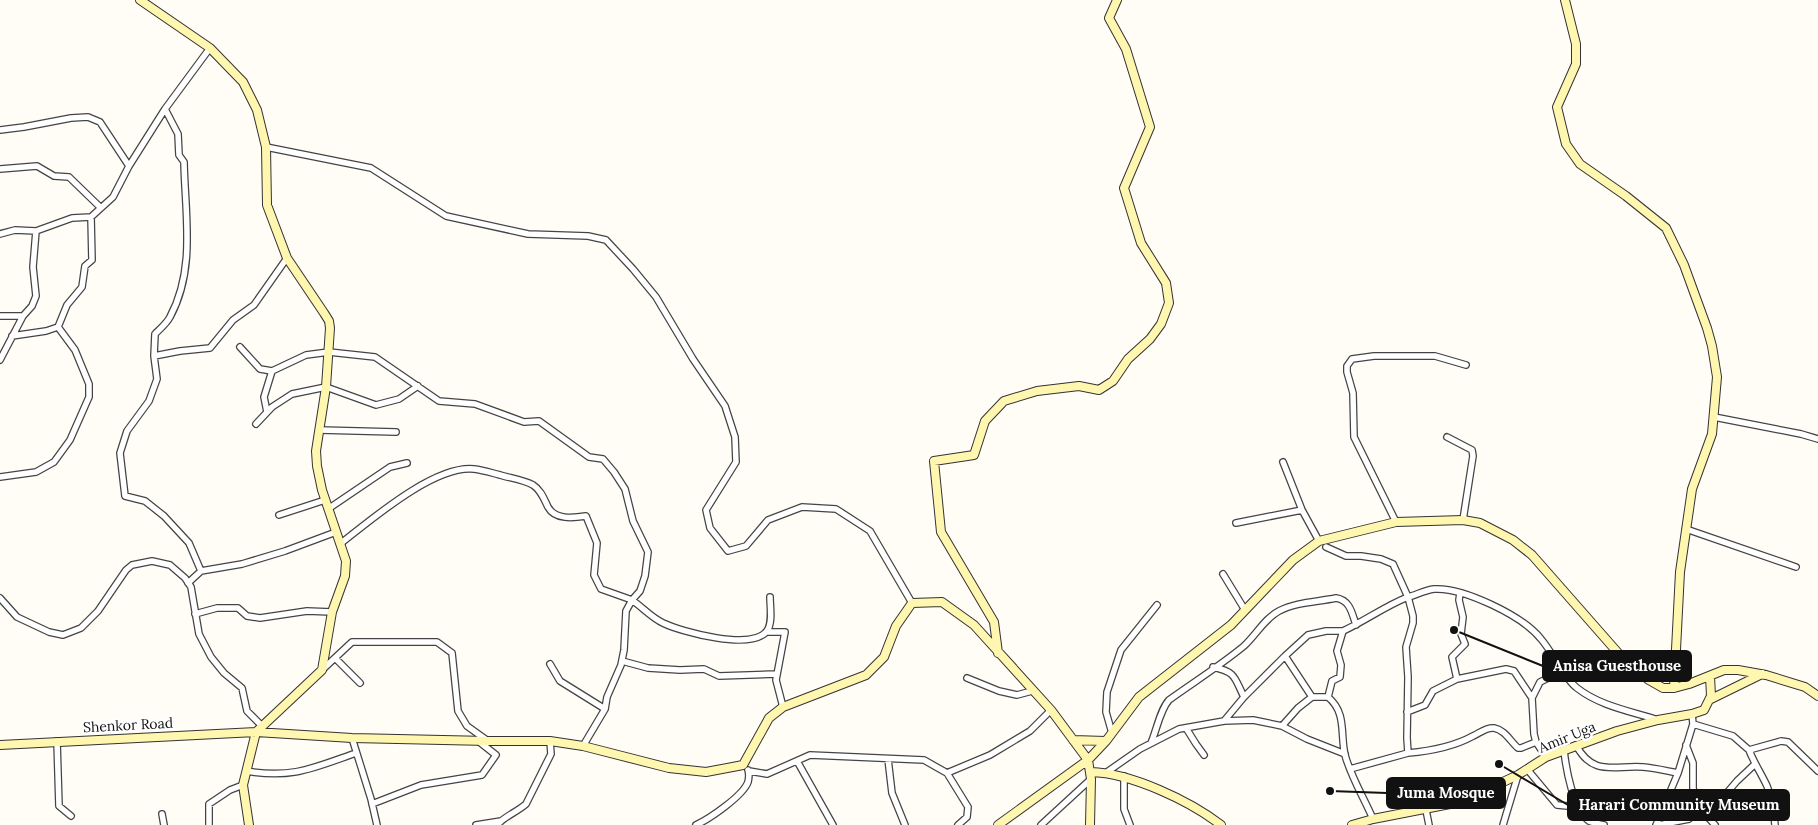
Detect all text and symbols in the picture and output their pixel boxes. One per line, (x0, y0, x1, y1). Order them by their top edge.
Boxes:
callout: Anisa Guesthouse (1543, 651, 1691, 681)
text: Anisa Guesthouse (1553, 656, 1681, 675)
street label: Shenkor Road (82, 714, 174, 736)
street label: Amir Uga (1535, 717, 1598, 757)
callout: Juma Mosque (1387, 778, 1505, 808)
text: Juma Mosque (1397, 783, 1495, 802)
callout: Harari Community Museum (1568, 790, 1789, 820)
text: Harari Community Museum (1578, 795, 1780, 814)

